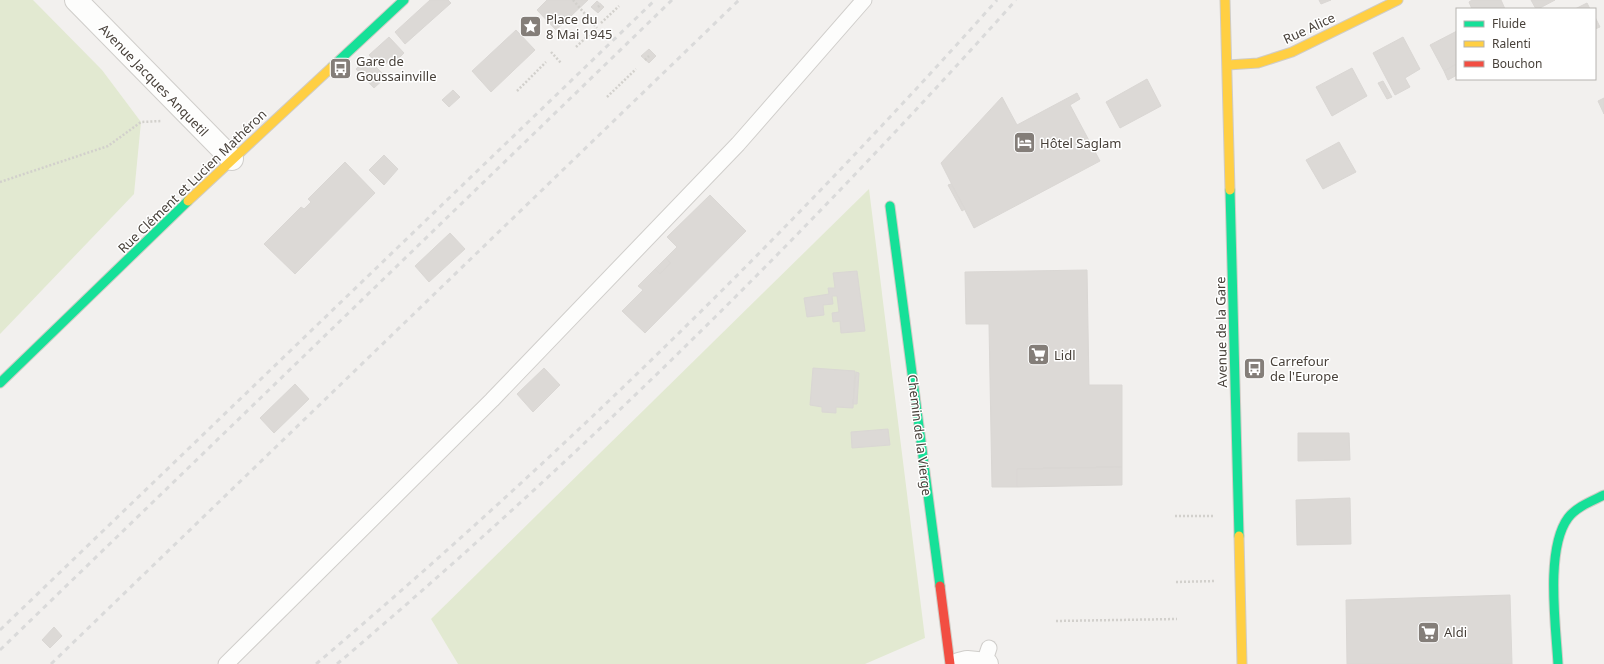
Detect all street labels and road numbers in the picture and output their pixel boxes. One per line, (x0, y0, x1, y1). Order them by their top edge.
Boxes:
street label: Rue Alice (1280, 8, 1338, 48)
street label: Avenue Jacques Anquetil (95, 20, 213, 140)
street label: Rue Clément et Lucien Mathéron (114, 105, 270, 257)
street label: Avenue de la Gare (1211, 276, 1231, 388)
street label: Chemin de la Vierge (904, 373, 936, 497)

